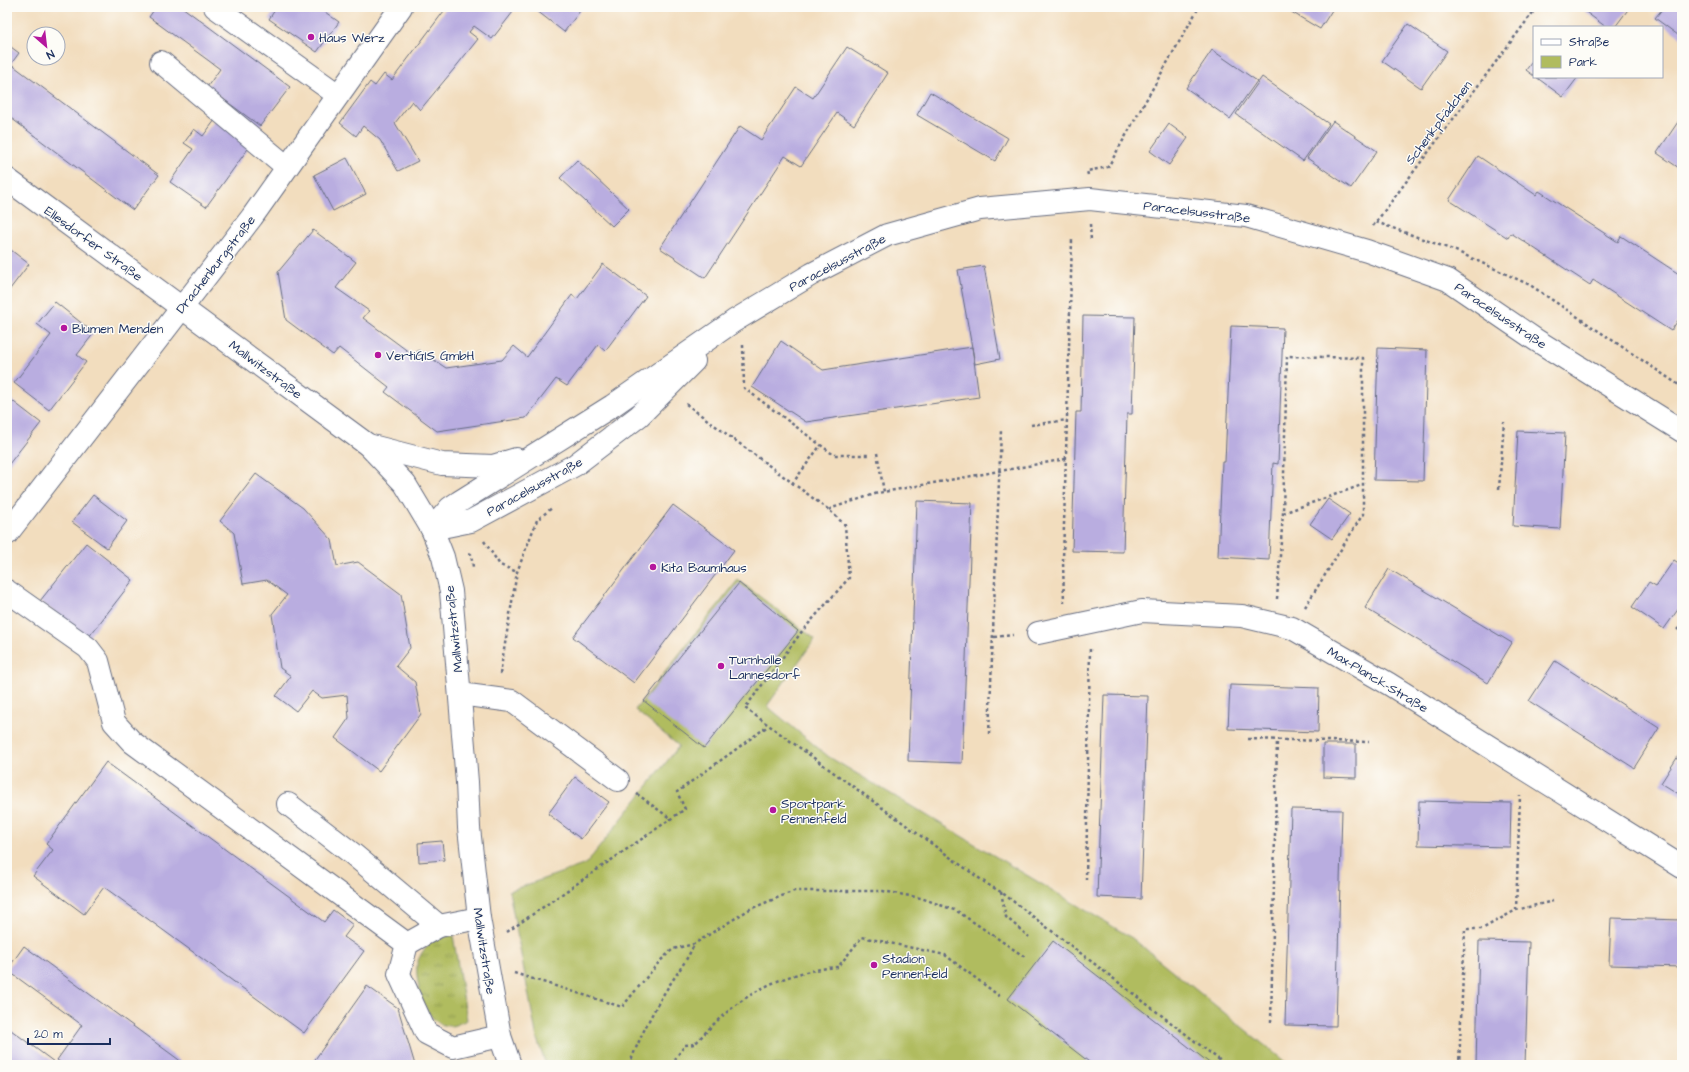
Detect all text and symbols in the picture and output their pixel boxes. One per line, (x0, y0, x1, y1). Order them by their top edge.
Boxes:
north arrow (26, 26, 66, 66)
legend (1533, 26, 1663, 78)
place label: Haus Werz (319, 29, 385, 47)
marker: Haus Werz (306, 32, 316, 42)
text: Straße (1569, 34, 1610, 51)
text: N (44, 46, 57, 63)
text: Park (1569, 54, 1597, 71)
street label: Schenkpfädchen (1401, 76, 1477, 168)
street label: Paracelsusstraße (1142, 197, 1251, 227)
street label: Ellesdorfer Straße (41, 202, 146, 286)
street label: Drachenburgstraße (172, 212, 261, 318)
street label: Paracelsusstraße (786, 230, 889, 296)
street label: Paracelsusstraße (1451, 278, 1550, 353)
place label: Blumen Menden (72, 320, 164, 338)
marker: Blumen Menden (59, 323, 69, 333)
street label: Mallwitzstraße (225, 336, 306, 403)
place label: VertiGIS GmbH (386, 347, 475, 365)
marker: VertiGIS GmbH (373, 350, 383, 360)
street label: Paracelsusstraße (483, 453, 586, 521)
place label: Kita Baumhaus (661, 559, 747, 577)
marker: Kita Baumhaus (648, 562, 658, 572)
street label: Mallwitzstraße (440, 584, 468, 673)
street label: Max-Planck-Straße (1324, 643, 1431, 717)
place label: Turnhalle Lannesdorf (729, 651, 800, 684)
marker: Turnhalle Lannesdorf (716, 661, 726, 671)
place label: Sportpark Pennenfeld (781, 795, 847, 828)
marker: Sportpark Pennenfeld (768, 805, 778, 815)
street label: Mallwitzstraße (468, 907, 500, 996)
place label: Stadion Pennenfeld (882, 950, 948, 983)
marker: Stadion Pennenfeld (869, 960, 879, 970)
scale bar (28, 1020, 110, 1046)
text: 20 m (34, 1026, 63, 1043)

